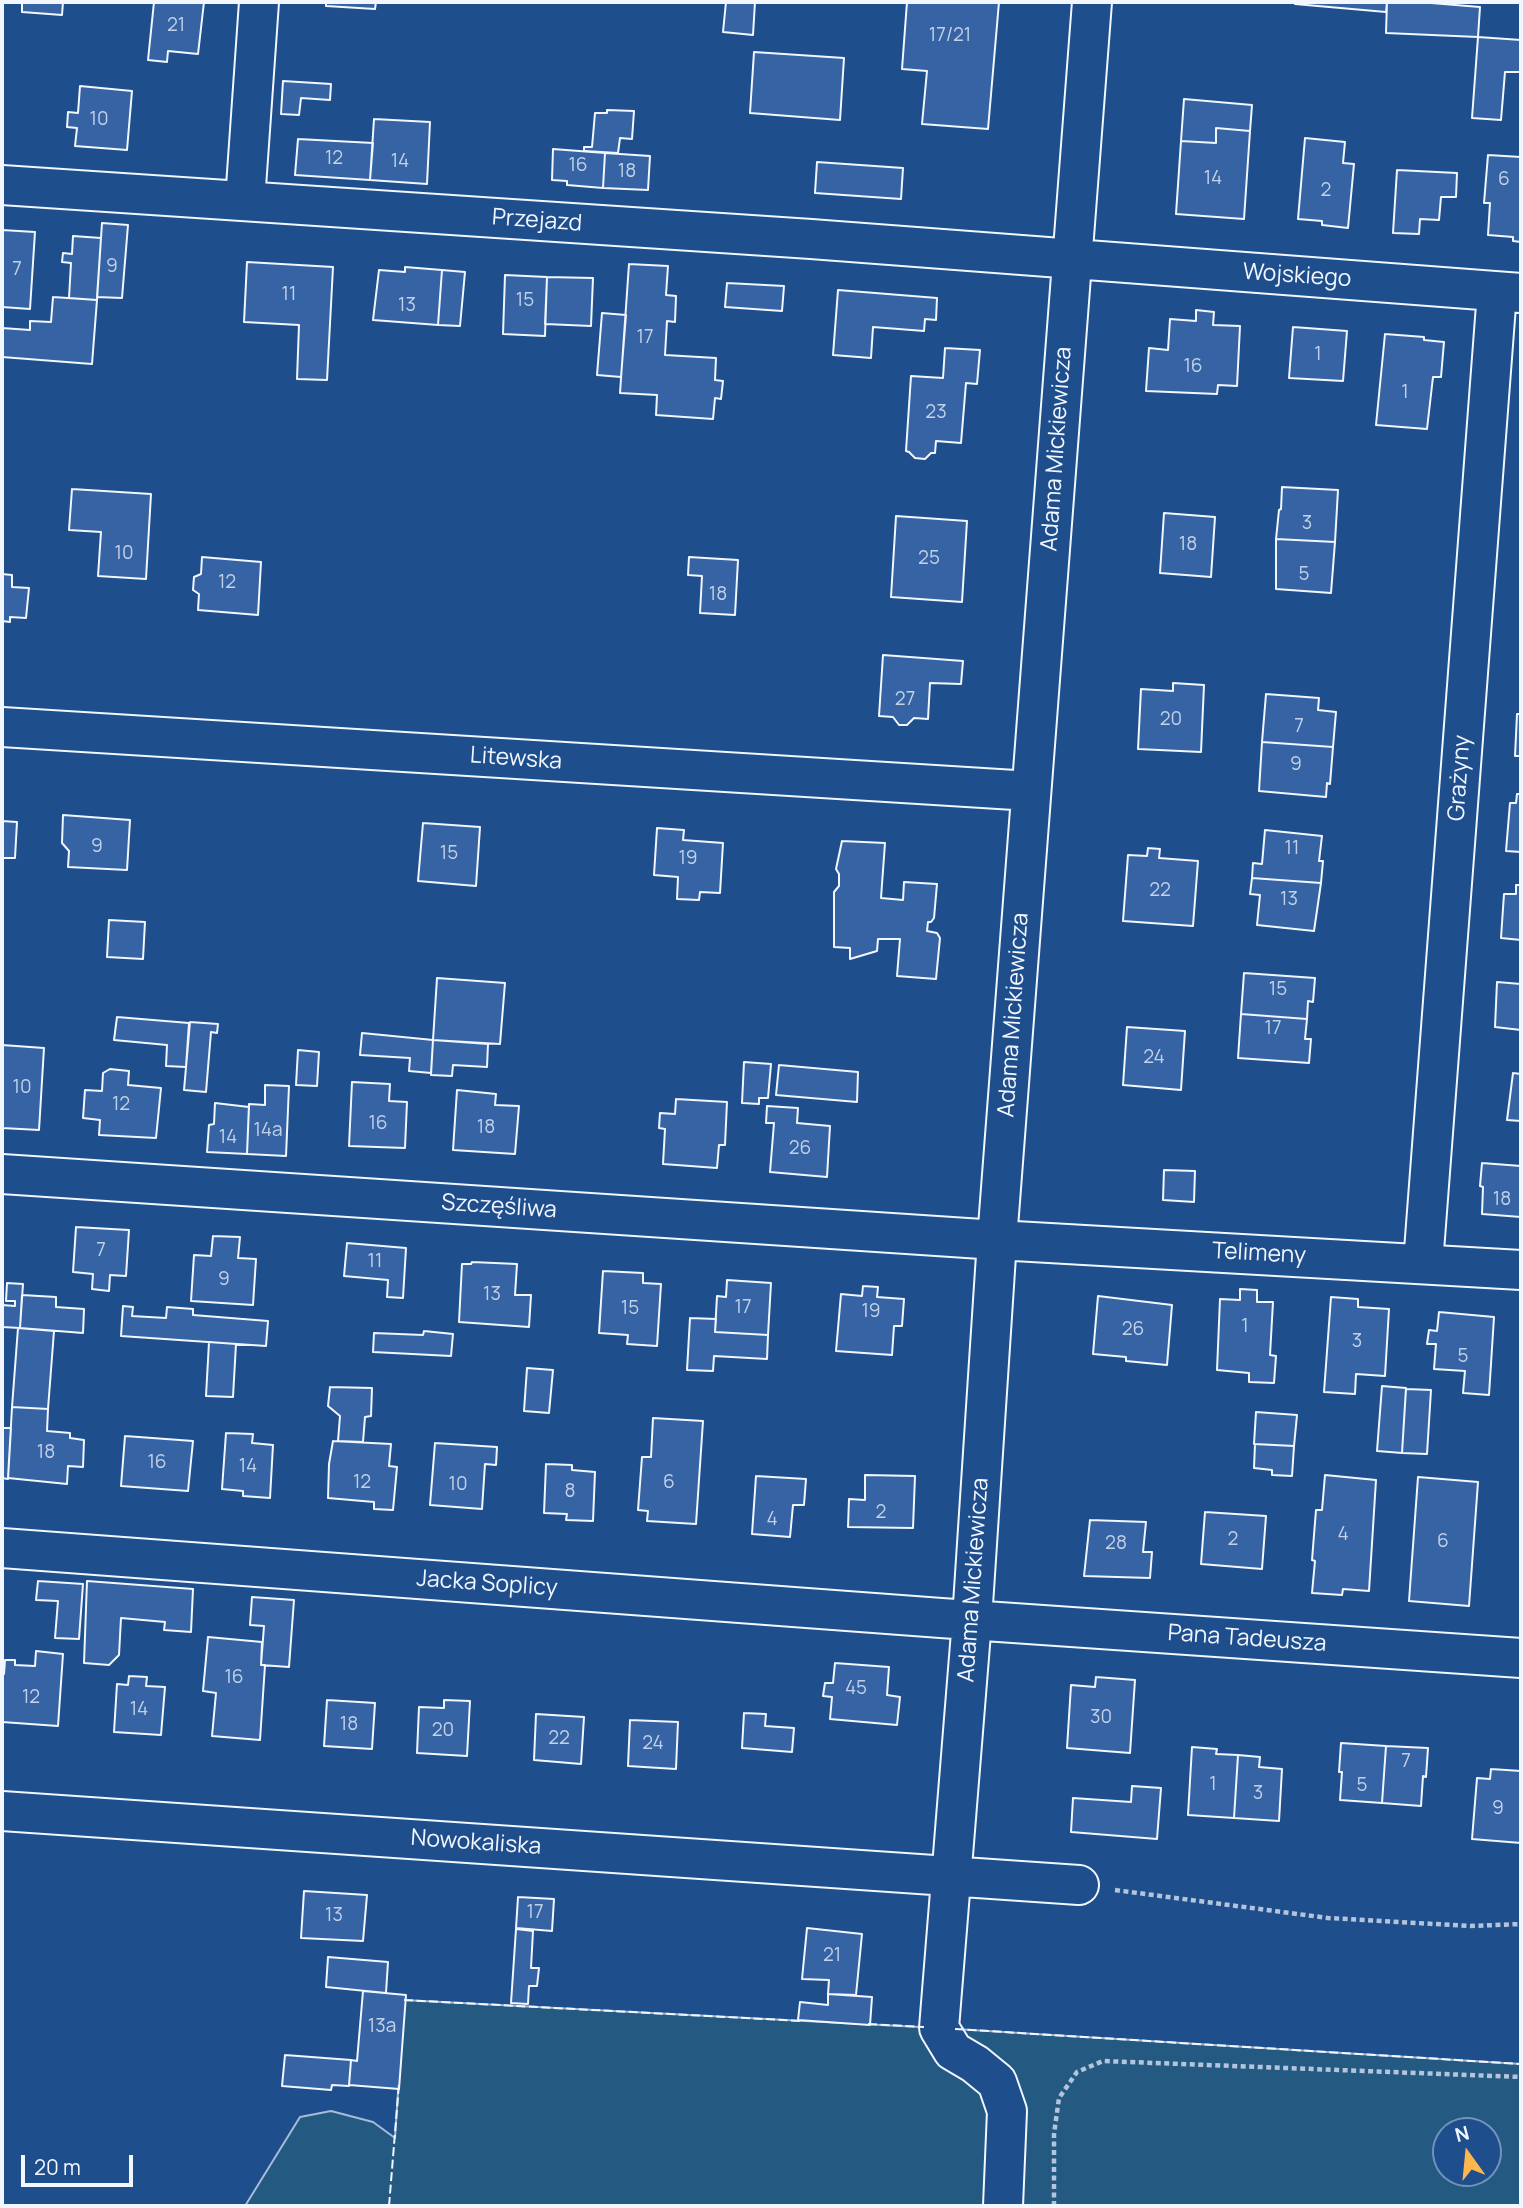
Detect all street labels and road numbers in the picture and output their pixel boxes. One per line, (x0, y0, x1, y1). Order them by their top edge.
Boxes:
street label: Przejazd (491, 204, 583, 238)
street label: Wojskiego (1242, 258, 1352, 294)
street label: Adama Mickiewicza (1036, 346, 1078, 552)
street label: Grażyny (1443, 734, 1477, 822)
street label: Litewska (469, 742, 563, 776)
street label: Adama Mickiewicza (993, 912, 1035, 1118)
street label: Szczęśliwa (440, 1189, 558, 1225)
street label: Telimeny (1211, 1238, 1307, 1270)
street label: Adama Mickiewicza (953, 1477, 995, 1683)
street label: Jacka Soplicy (415, 1565, 559, 1603)
street label: Pana Tadeusza (1167, 1620, 1327, 1658)
street label: Nowokaliska (410, 1825, 542, 1861)

